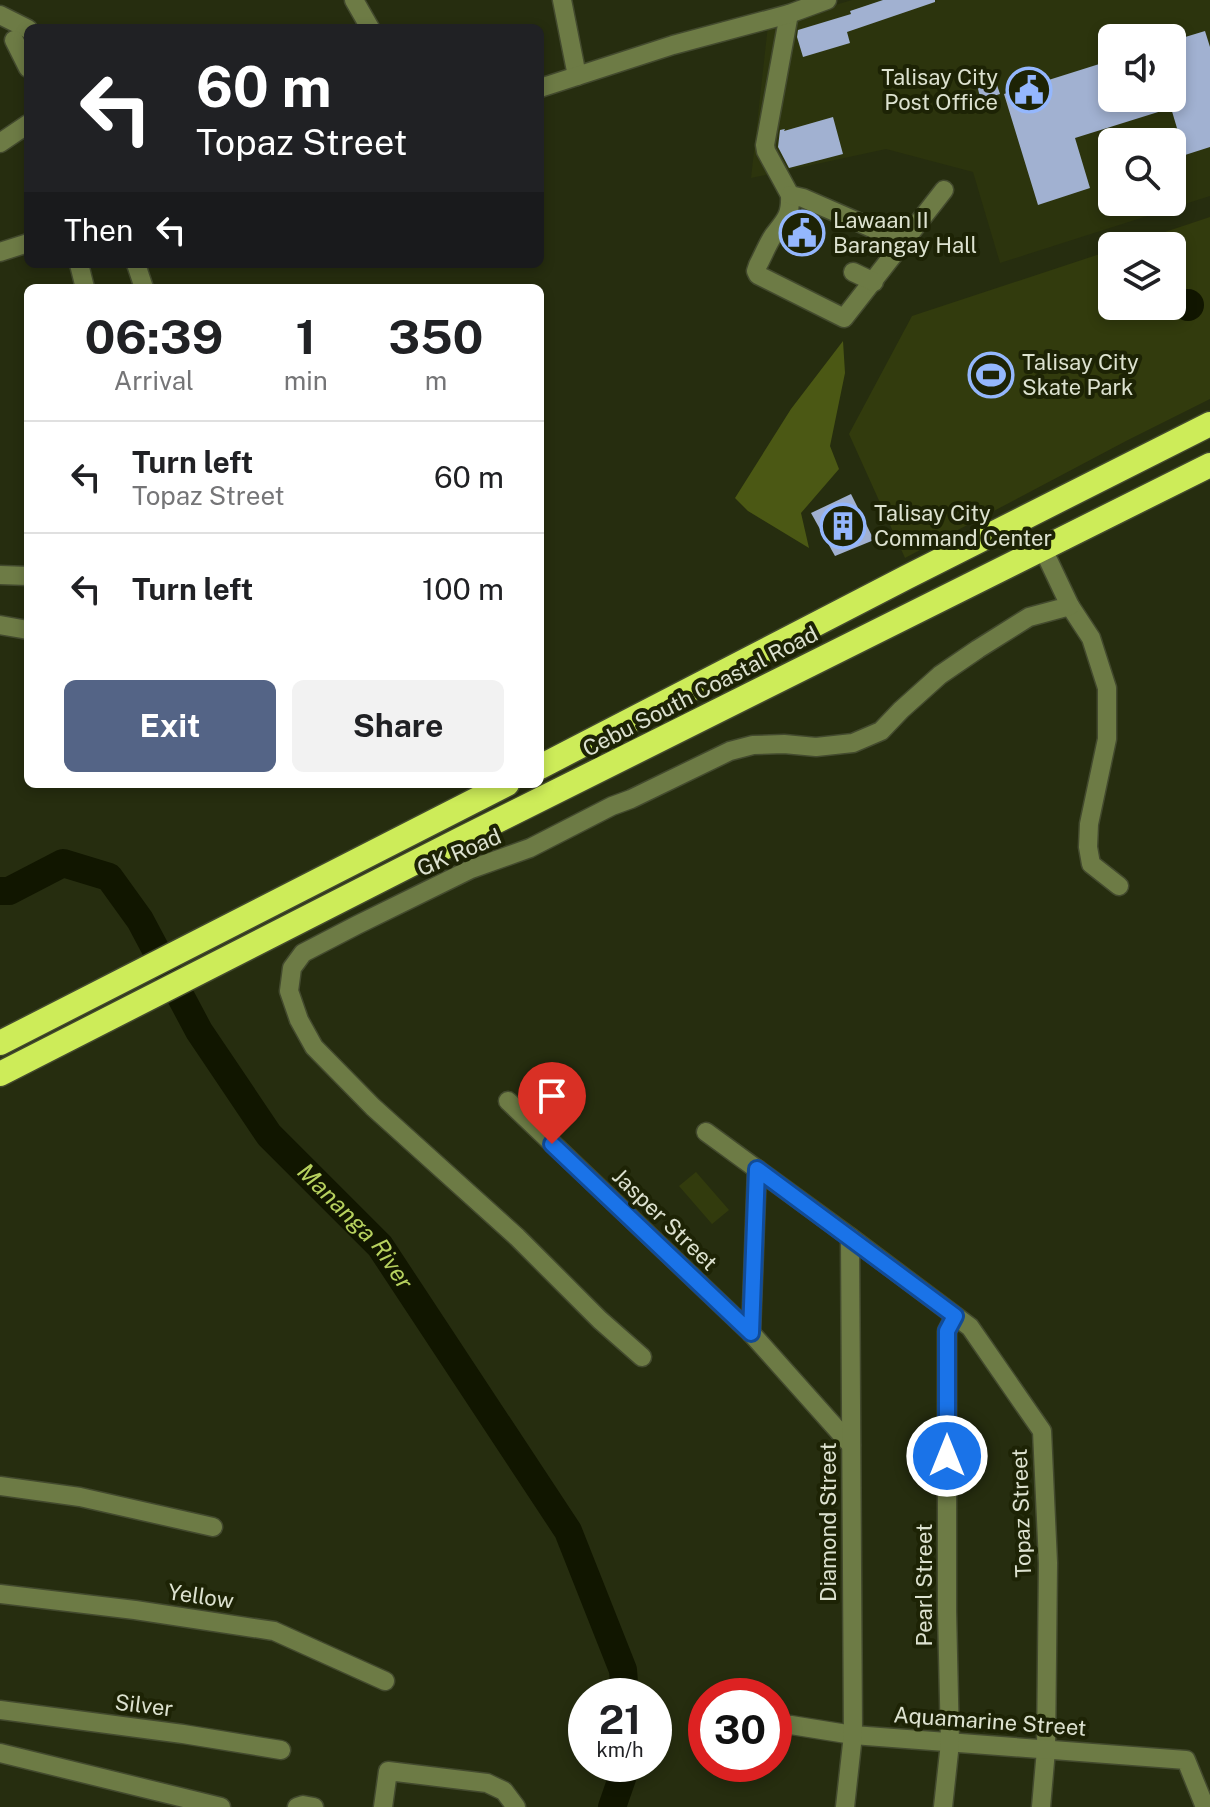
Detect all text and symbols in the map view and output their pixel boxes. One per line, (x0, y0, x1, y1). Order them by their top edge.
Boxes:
map controls (1098, 24, 1186, 320)
button: sound (1098, 24, 1186, 112)
text: 60 m (196, 54, 332, 120)
icon: left (64, 56, 168, 160)
place label: Talisay City Post Office (881, 64, 998, 115)
public building icon: Talisay City Post Office (1005, 66, 1053, 114)
text: Topaz Street (196, 121, 407, 163)
button: search (1098, 128, 1186, 216)
place label: Lawaan II Barangay Hall (833, 207, 977, 258)
icon: left (149, 208, 193, 252)
public building icon: Lawaan II Barangay Hall (778, 209, 826, 257)
text: Then (64, 212, 133, 248)
button: layers (1098, 232, 1186, 320)
text: 06:39 (84, 308, 223, 365)
text: 1 (295, 308, 316, 365)
text: 350 (388, 308, 484, 365)
place label: Talisay City Skate Park (1022, 349, 1139, 400)
sports icon: Talisay City Skate Park (967, 351, 1015, 399)
text: Arrival (114, 365, 194, 396)
text: min (284, 365, 328, 396)
text: m (425, 365, 447, 396)
text: Turn left (132, 444, 253, 480)
icon: left (64, 455, 108, 499)
text: 60 m (434, 459, 504, 495)
text: Topaz Street (132, 480, 285, 511)
place label: Talisay City Command Center (874, 500, 1052, 551)
building icon: Talisay City Command Center (819, 502, 867, 550)
icon: left (64, 567, 108, 611)
text: Turn left (132, 571, 253, 607)
text: 100 m (422, 571, 504, 607)
street label: Cebu South Coastal Road (578, 620, 822, 762)
button: Exit (64, 680, 276, 772)
button: Share (292, 680, 504, 772)
street label: GK Road (413, 823, 505, 881)
pin (518, 1062, 586, 1144)
icon: arrive (530, 1074, 574, 1118)
water label: Mananga River (292, 1157, 420, 1295)
street label: Jasper Street (607, 1163, 723, 1275)
position arrow (905, 1414, 989, 1498)
street label: Diamond Street (815, 1442, 841, 1602)
street label: Topaz Street (1006, 1448, 1036, 1578)
street label: Pearl Street (911, 1523, 937, 1647)
street label: Yellow (166, 1579, 236, 1613)
speed limit sign: 30 (688, 1678, 792, 1782)
street label: Silver (113, 1689, 175, 1721)
text: 21 (599, 1696, 641, 1743)
street label: Aquamarine Street (893, 1701, 1087, 1741)
text: km/h (596, 1738, 644, 1762)

